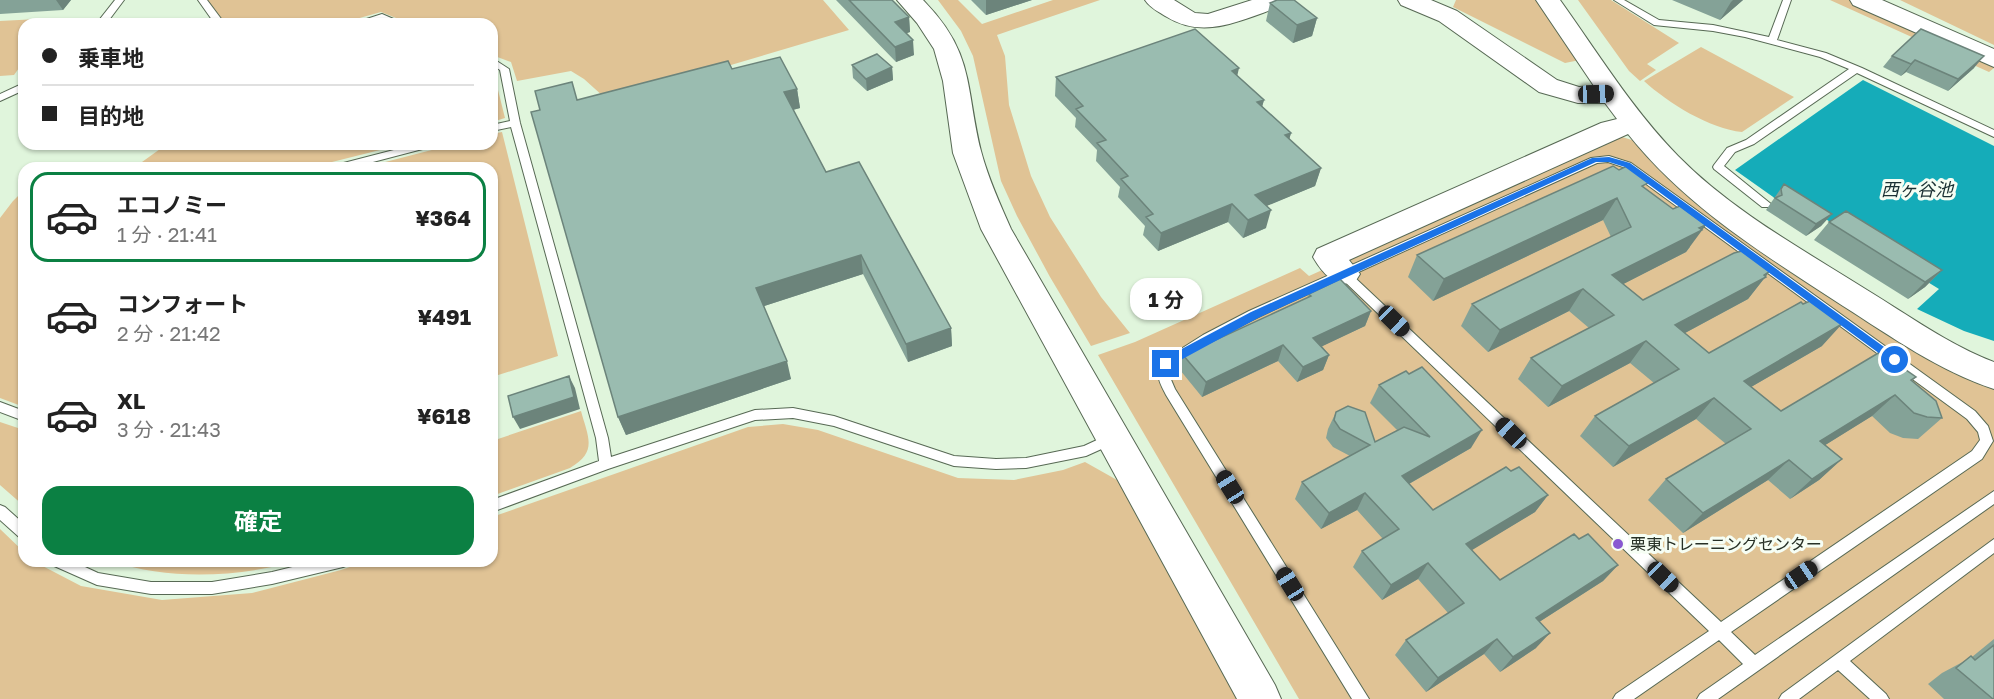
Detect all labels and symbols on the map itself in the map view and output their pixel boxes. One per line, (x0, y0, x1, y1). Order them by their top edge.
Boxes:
car (1578, 84, 1614, 104)
water label: 西ヶ谷池 (1881, 178, 1955, 200)
callout: 1 分 (1130, 277, 1202, 319)
car (1375, 302, 1413, 340)
route start (1881, 346, 1908, 373)
route end (1152, 350, 1179, 377)
car (1492, 414, 1530, 452)
car (1213, 467, 1247, 507)
place label: 栗東トレーニングセンター (1630, 534, 1822, 554)
marker: 栗東トレーニングセンター (1611, 537, 1625, 551)
car (1781, 557, 1821, 593)
car (1644, 558, 1682, 596)
car (1273, 564, 1307, 604)

